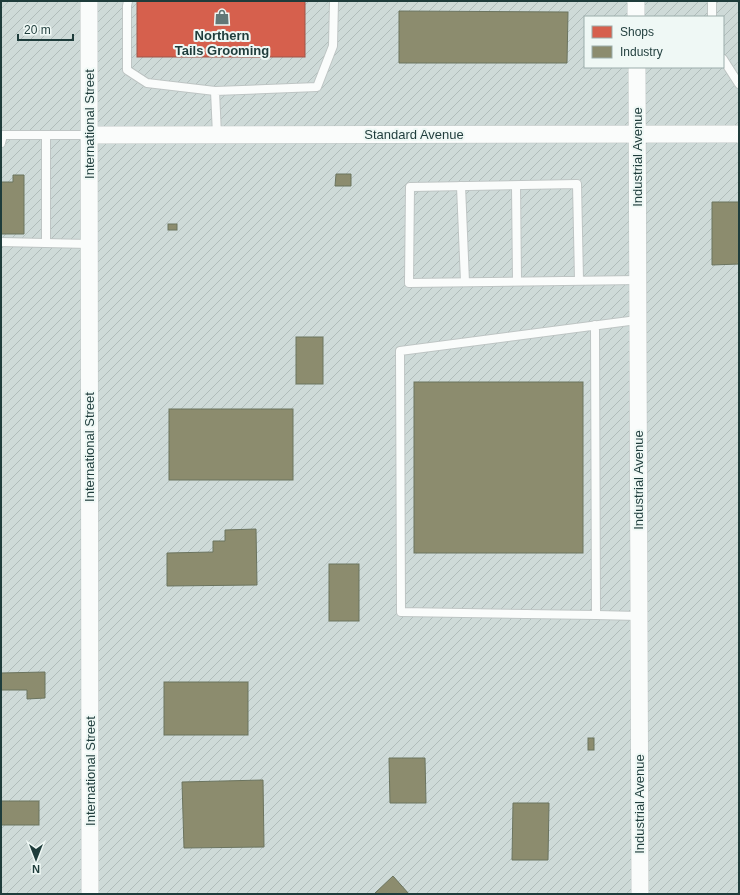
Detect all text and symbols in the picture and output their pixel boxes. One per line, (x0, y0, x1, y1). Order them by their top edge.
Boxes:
shop icon: Northern Tails Grooming (213, 8, 231, 26)
scale bar (18, 16, 73, 42)
legend (584, 16, 724, 68)
text: 20 m (24, 23, 51, 37)
text: Shops (620, 25, 654, 39)
place label: Northern Tails Grooming (175, 28, 269, 58)
text: Industry (620, 45, 663, 59)
street label: International Street (82, 69, 97, 179)
street label: Industrial Avenue (630, 107, 645, 207)
street label: Standard Avenue (364, 127, 464, 142)
street label: International Street (82, 392, 97, 502)
street label: Industrial Avenue (631, 430, 646, 530)
street label: International Street (83, 716, 98, 826)
street label: Industrial Avenue (632, 754, 647, 854)
north arrow (16, 839, 56, 879)
text: N (32, 863, 40, 875)

